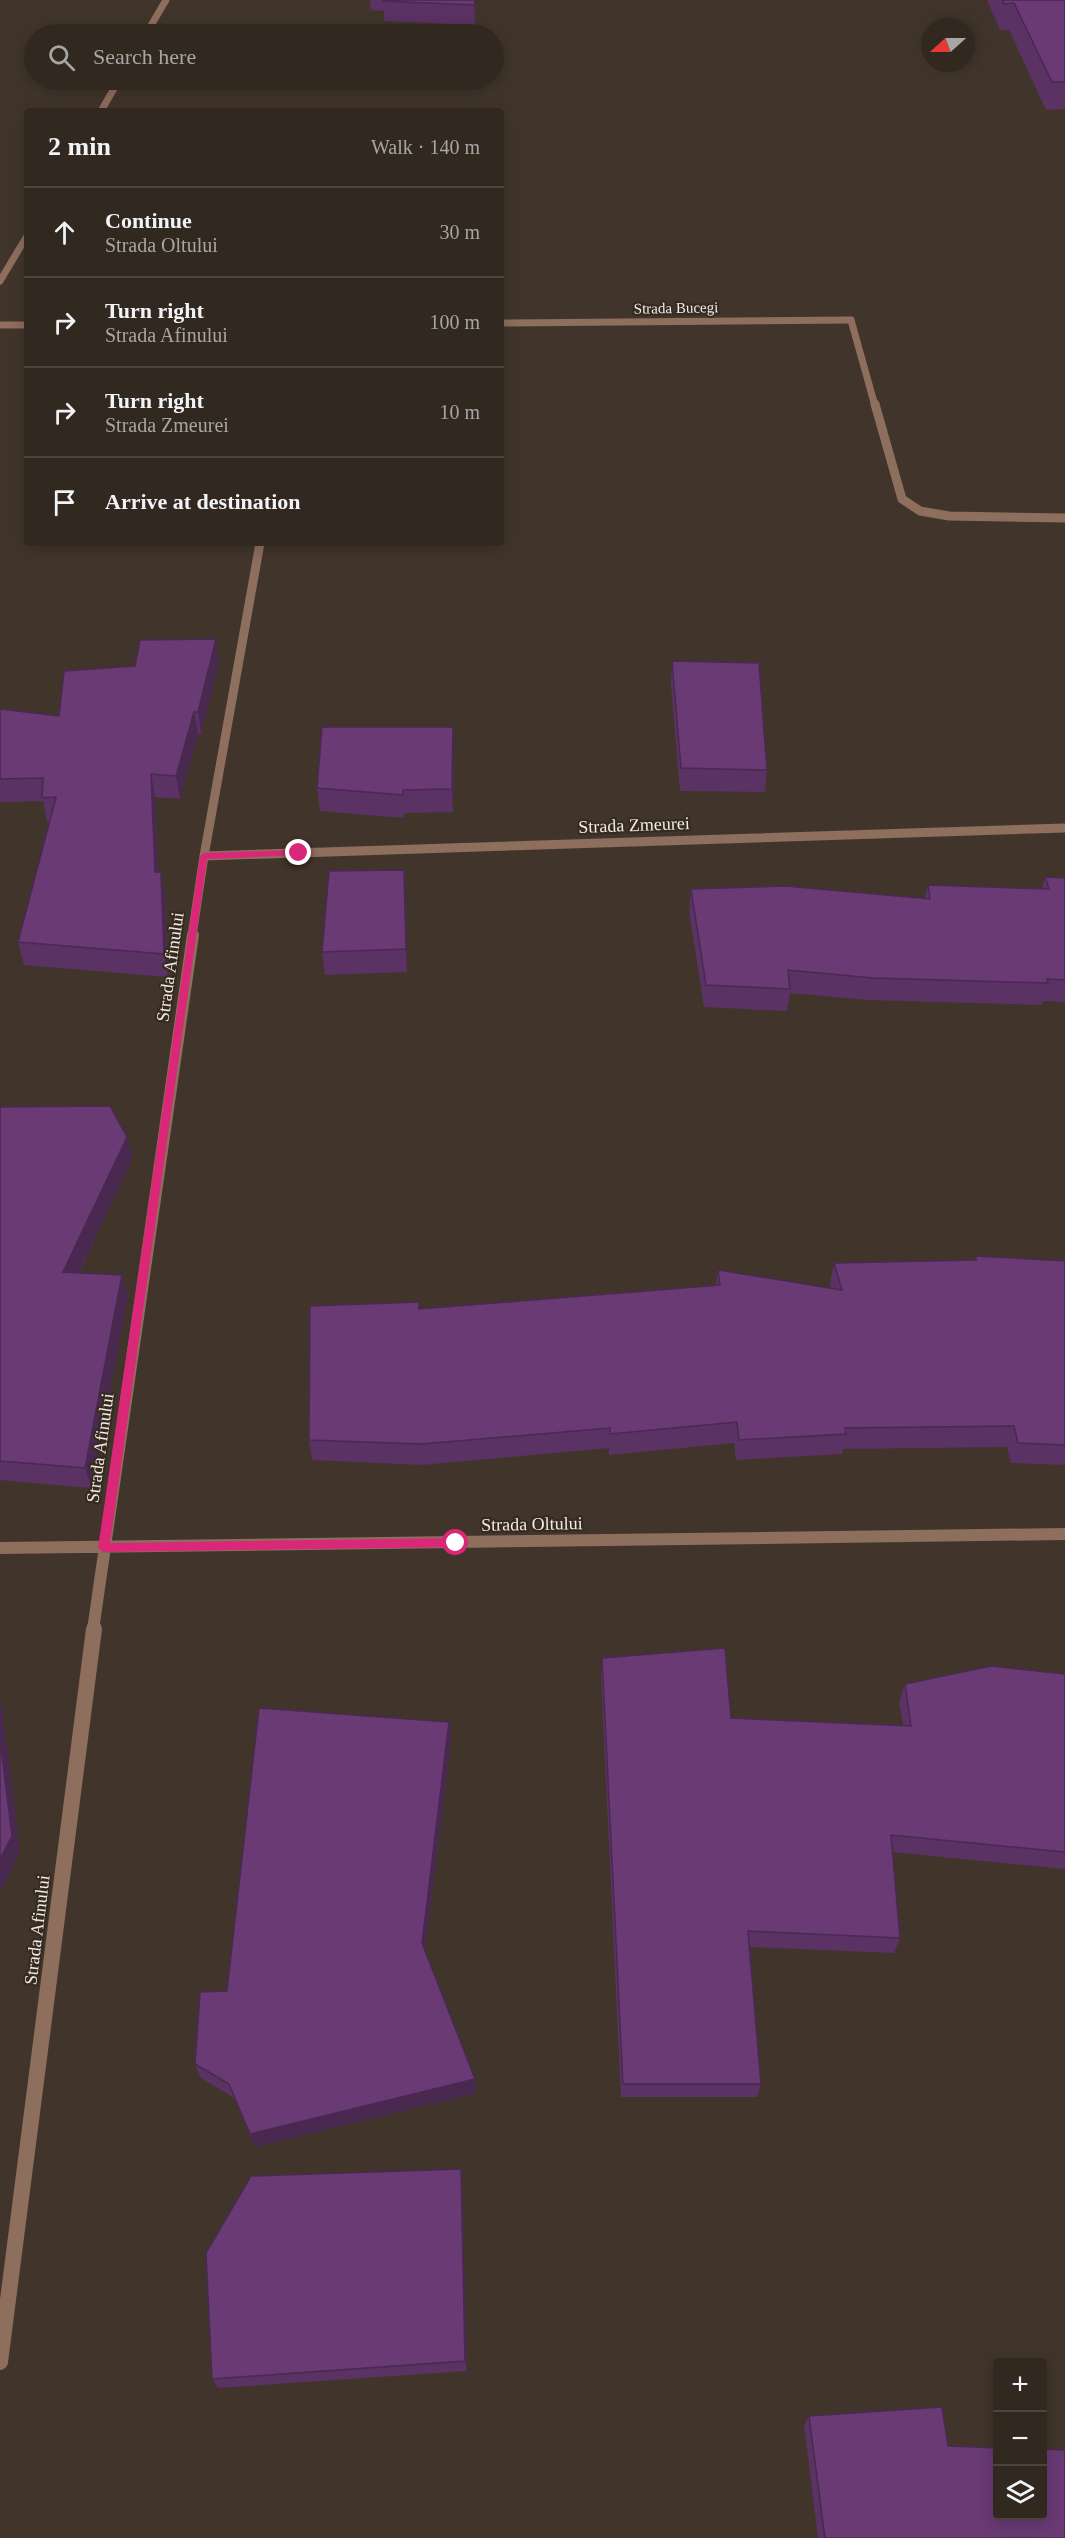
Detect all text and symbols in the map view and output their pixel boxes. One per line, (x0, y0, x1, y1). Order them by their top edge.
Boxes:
north arrow (921, 18, 975, 72)
search box (24, 24, 504, 90)
icon: search (45, 41, 78, 74)
text: Search here (93, 44, 196, 69)
text: 2 min (48, 132, 111, 161)
text: Walk · 140 m (371, 136, 480, 158)
text: Continue (105, 208, 192, 233)
icon: ahead (48, 216, 81, 249)
text: 30 m (439, 221, 480, 243)
text: Strada Oltului (105, 234, 218, 256)
text: Turn right (105, 298, 204, 323)
street label: Strada Bucegi (634, 299, 718, 317)
icon: right (48, 306, 81, 339)
text: 100 m (429, 311, 480, 333)
text: Strada Afinului (105, 324, 228, 346)
text: Turn right (105, 388, 204, 413)
icon: right (48, 396, 81, 429)
text: 10 m (439, 401, 480, 423)
text: Strada Zmeurei (105, 414, 229, 436)
icon: arrive (48, 486, 81, 519)
text: Arrive at destination (105, 489, 301, 514)
street label: Strada Zmeurei (578, 813, 690, 837)
route end (285, 839, 311, 865)
street label: Strada Afinului (152, 911, 188, 1023)
street label: Strada Afinului (82, 1392, 118, 1504)
street label: Strada Oltului (481, 1513, 583, 1535)
route start (442, 1529, 468, 1555)
street label: Strada Afinului (20, 1874, 54, 1986)
map controls (993, 2358, 1047, 2520)
button: + (993, 2358, 1047, 2412)
button: − (993, 2412, 1047, 2466)
button: layers (993, 2466, 1047, 2520)

